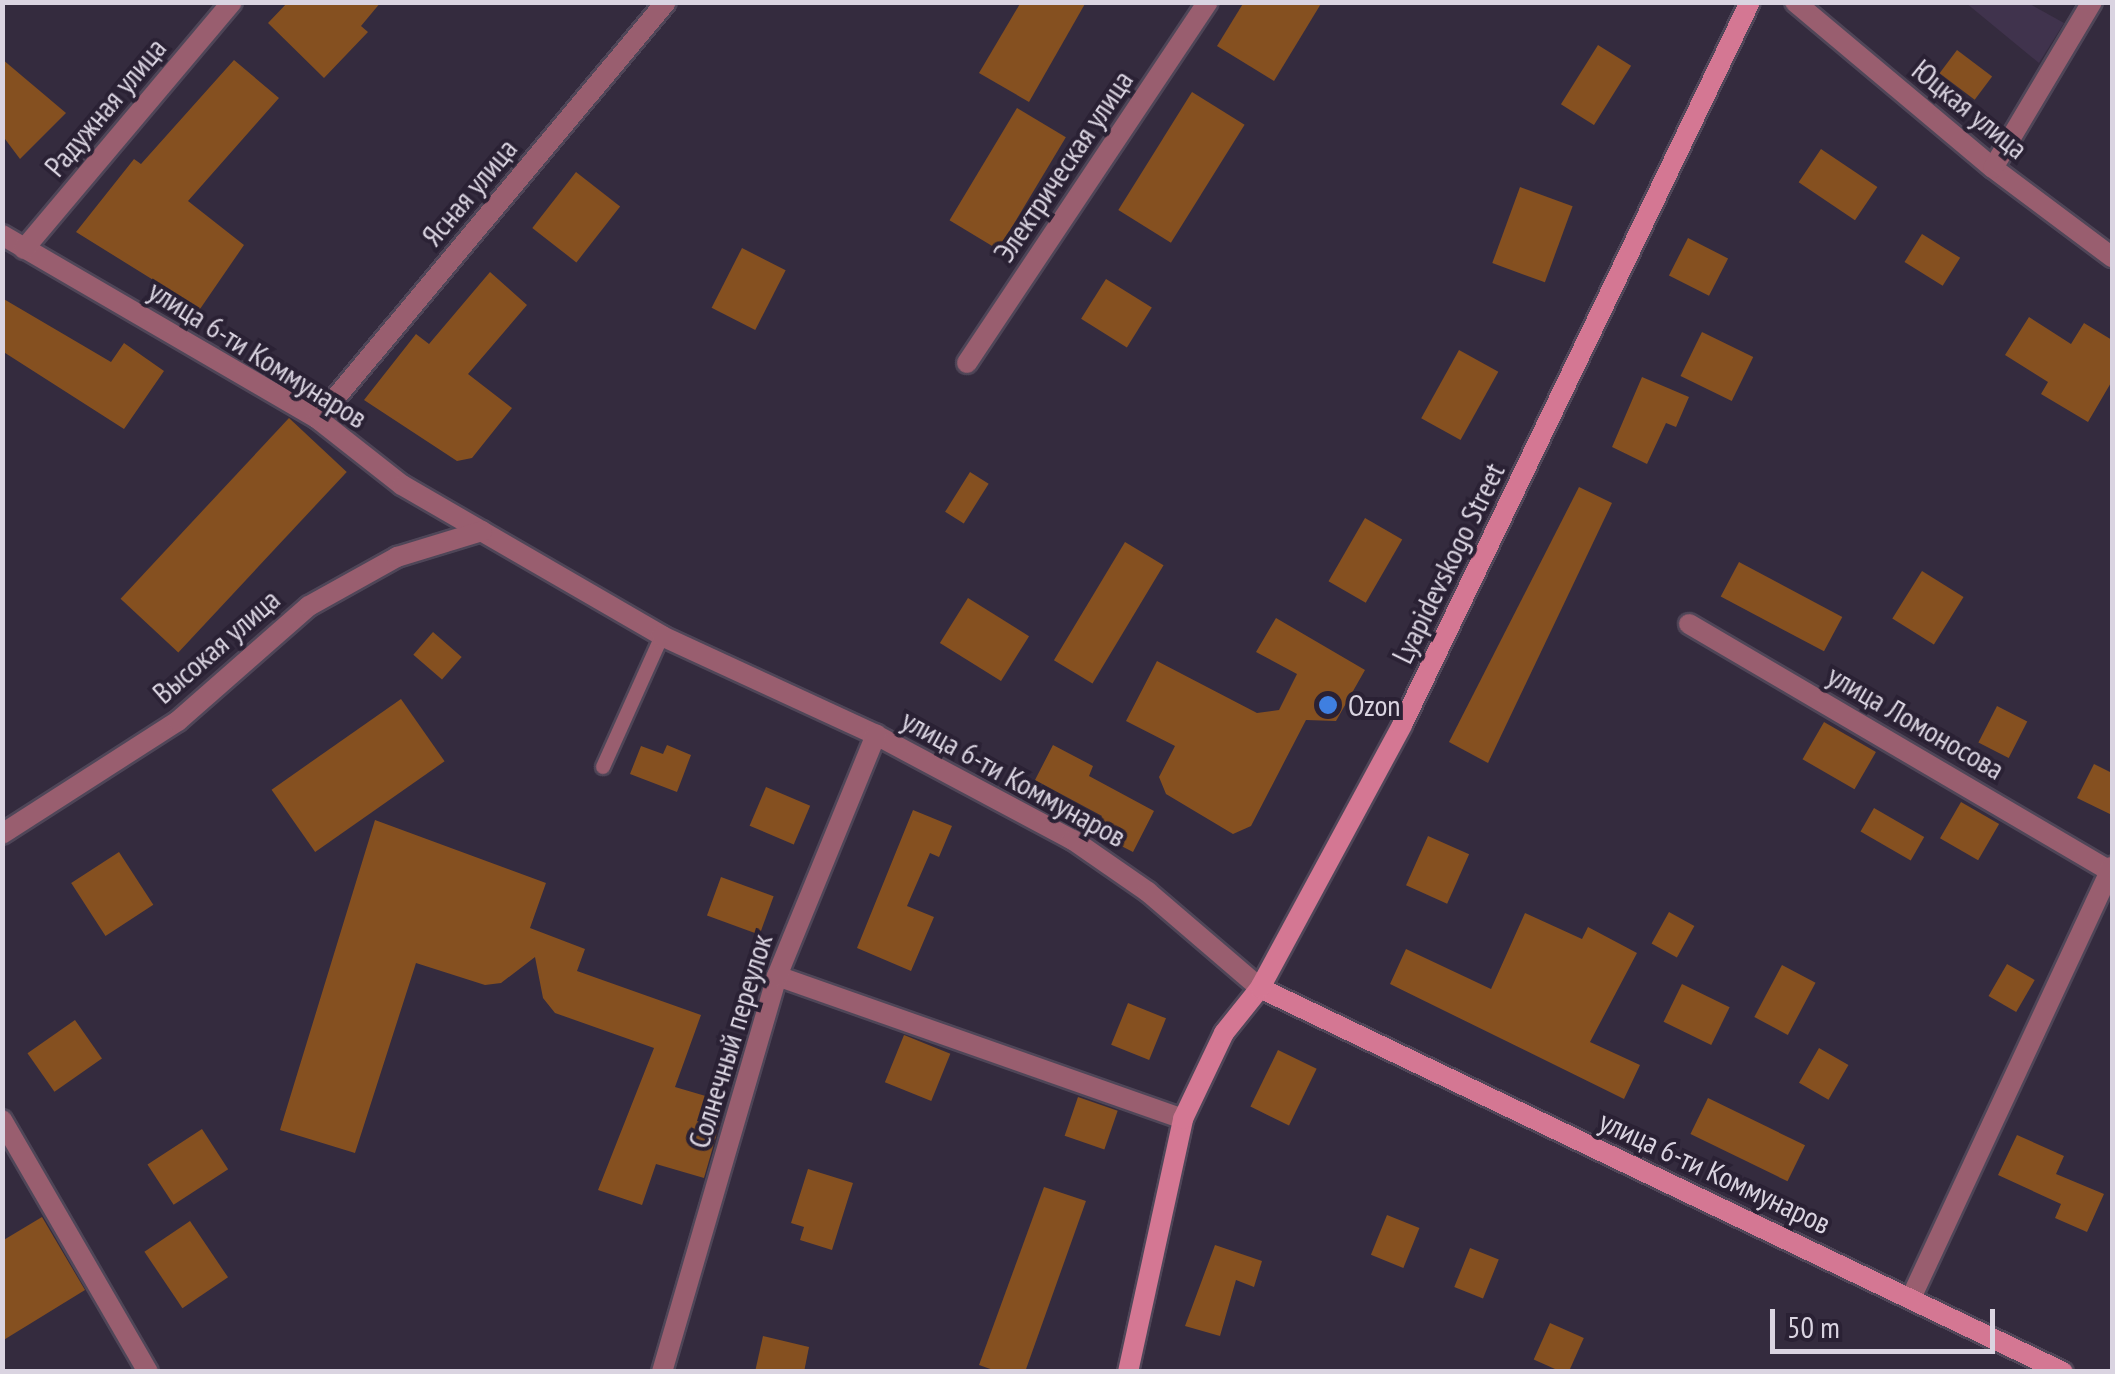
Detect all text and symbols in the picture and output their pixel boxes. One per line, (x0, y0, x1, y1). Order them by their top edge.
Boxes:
street label: Радужная улица (37, 30, 173, 184)
street label: Юцкая улица (1905, 52, 2035, 166)
street label: Электрическая улица (986, 63, 1140, 269)
street label: Ясная улица (414, 131, 524, 253)
street label: улица 6-ти Коммунаров (142, 272, 374, 436)
street label: Lyapidevskogo Street (1384, 457, 1512, 669)
street label: Высокая улица (145, 581, 287, 711)
street label: улица Ломоносова (1821, 657, 2011, 787)
place label: Ozon (1348, 687, 1401, 723)
marker: Ozon (1317, 694, 1339, 716)
street label: улица 6-ти Коммунаров (896, 701, 1132, 855)
street label: Солнечный переулок (680, 930, 780, 1152)
street label: улица 6-ти Коммунаров (1594, 1103, 1836, 1241)
scale bar (1775, 1289, 2000, 1351)
text: 50 m (1787, 1307, 1840, 1346)

